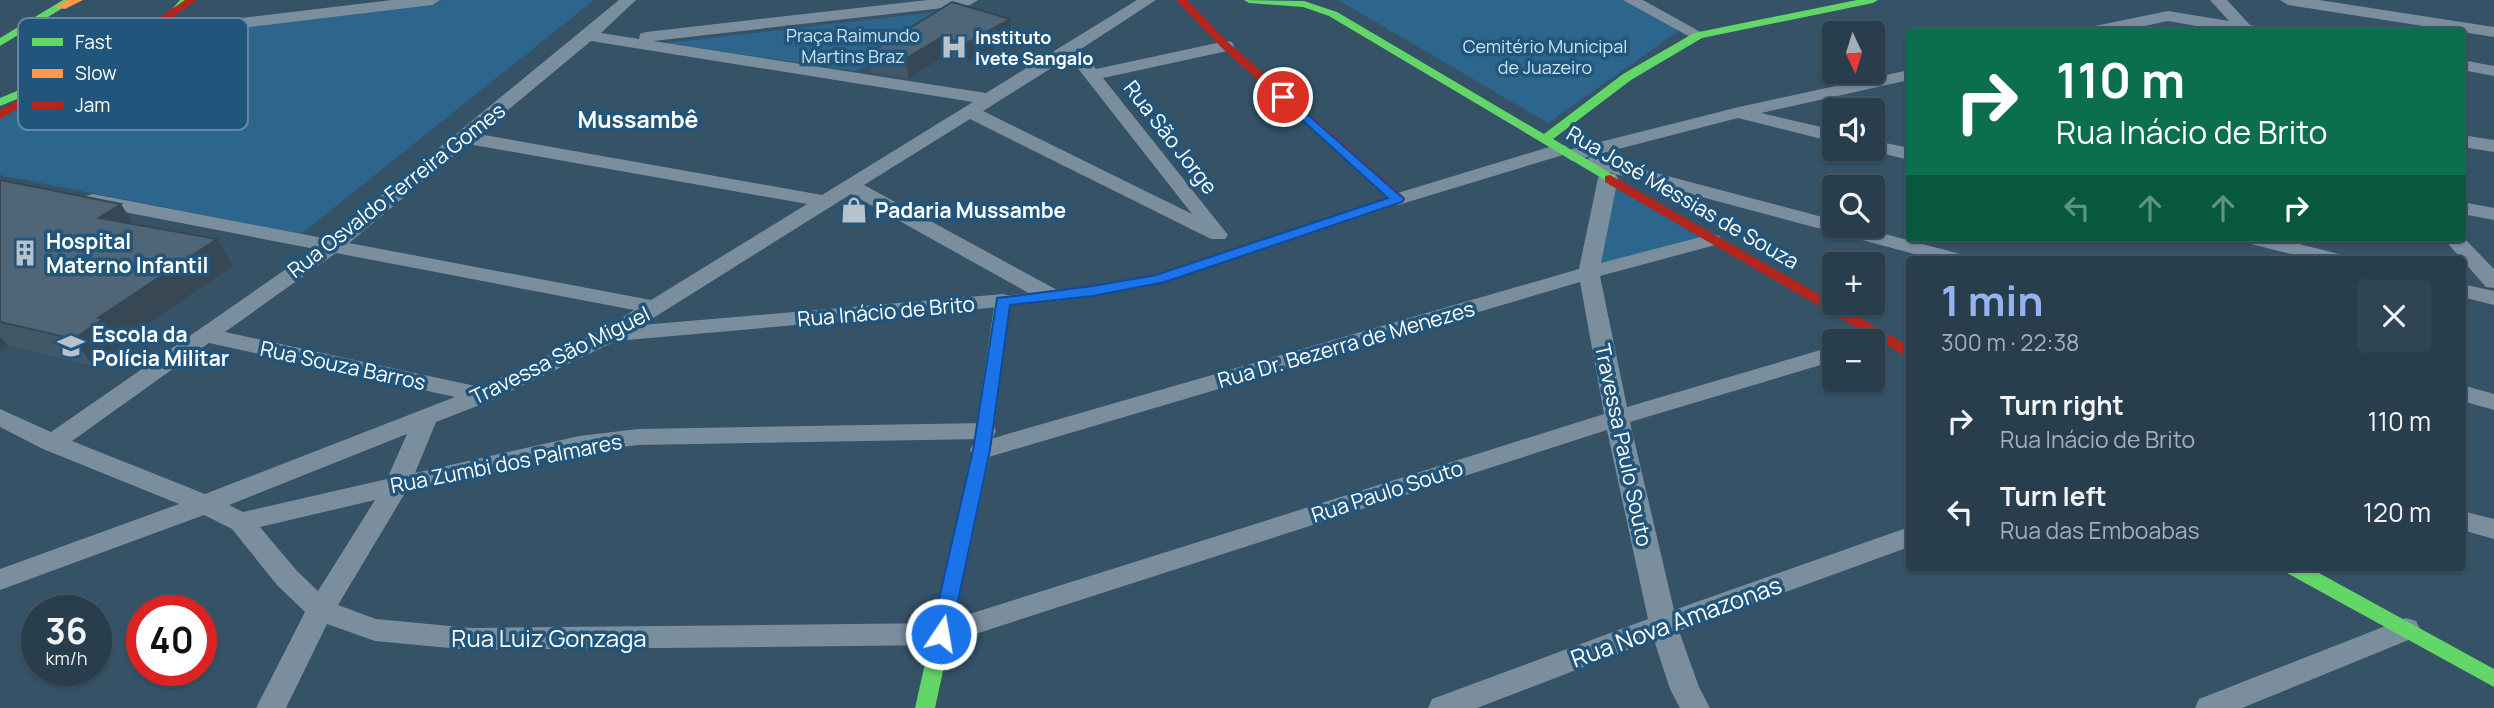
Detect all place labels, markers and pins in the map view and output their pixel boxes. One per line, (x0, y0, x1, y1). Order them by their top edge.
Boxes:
place label: Instituto Ivete Sangalo (975, 25, 1093, 70)
hospital icon: Instituto Ivete Sangalo (939, 32, 969, 62)
pin (1253, 67, 1313, 127)
shop icon: Padaria Mussambe (839, 195, 869, 225)
place label: Padaria Mussambe (875, 196, 1066, 224)
place label: Hospital Materno Infantil (46, 227, 208, 279)
building icon: Hospital Materno Infantil (10, 238, 40, 268)
place label: Escola da Polícia Militar (92, 320, 229, 372)
school or university icon: Escola da Polícia Militar (56, 331, 86, 361)

